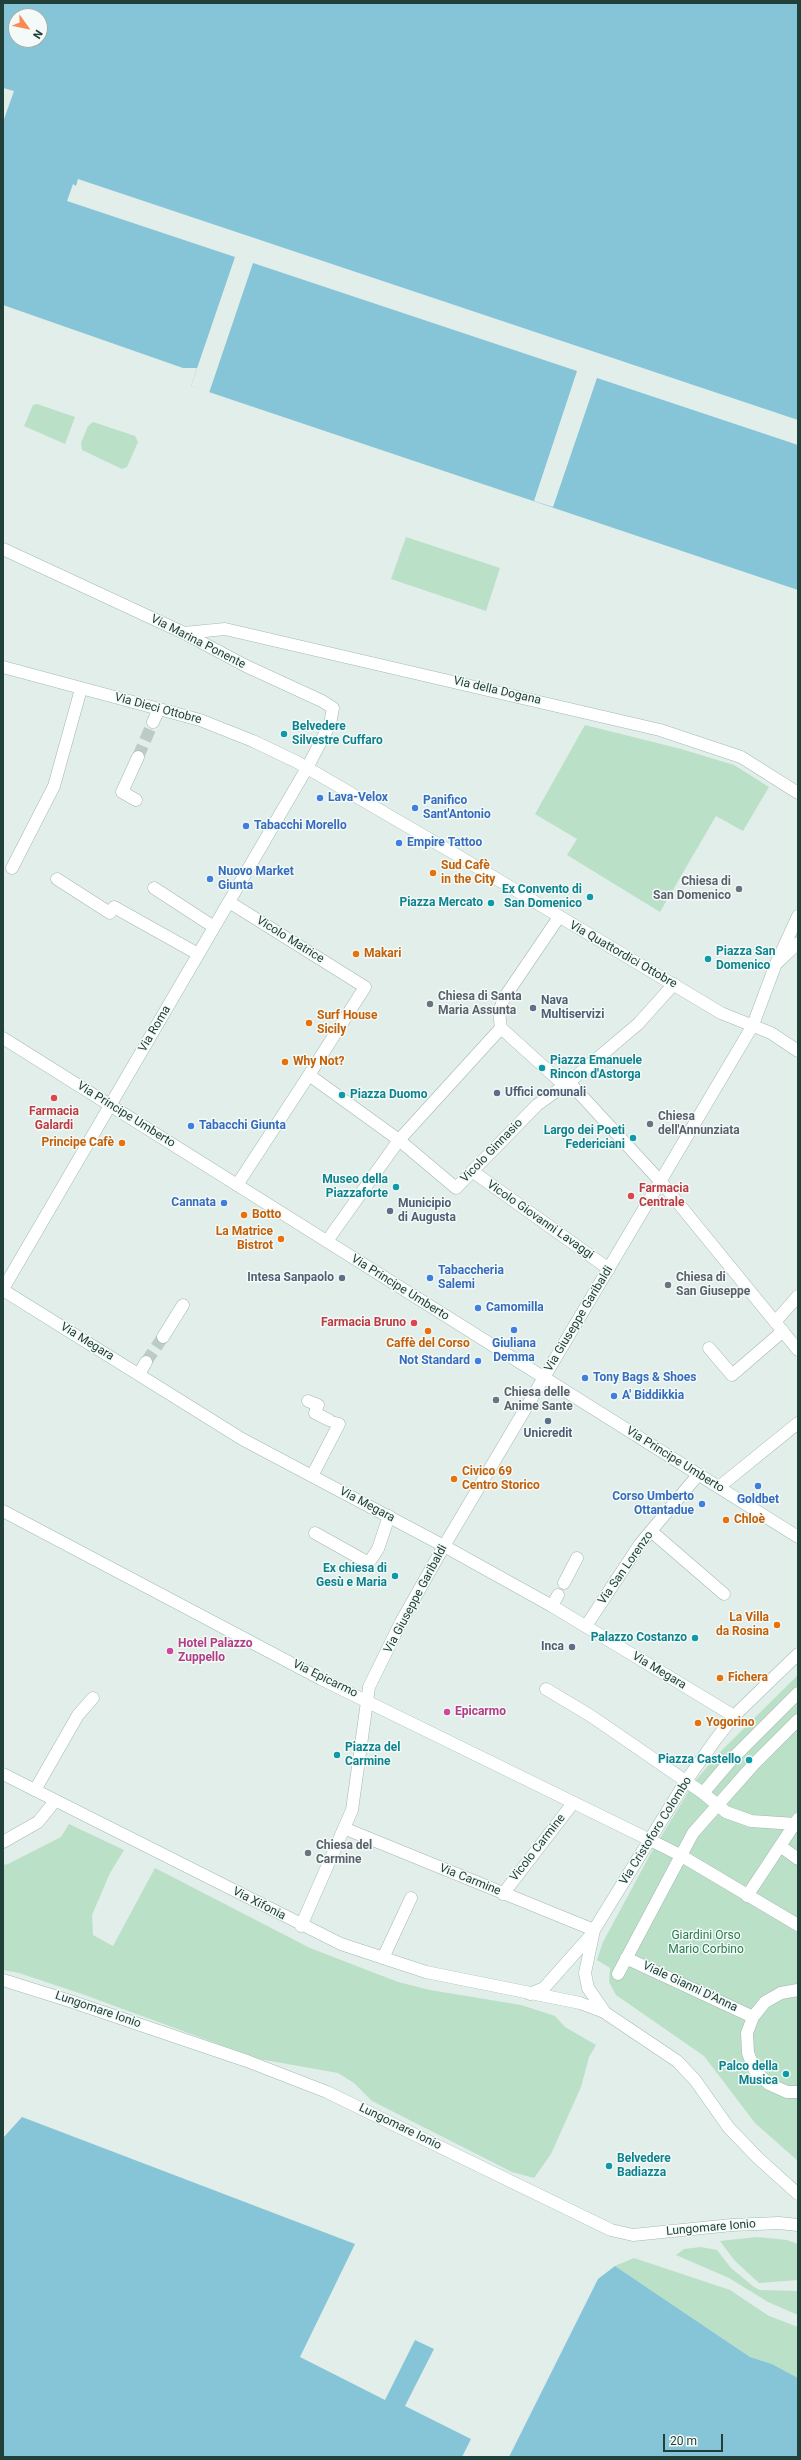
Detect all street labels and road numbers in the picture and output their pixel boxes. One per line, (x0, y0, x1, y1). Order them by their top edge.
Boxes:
street label: Via Marina Ponente (148, 612, 248, 672)
street label: Via della Dogana (452, 674, 542, 708)
street label: Via Dieci Ottobre (113, 690, 203, 728)
street label: Vicolo Matrice (254, 913, 326, 967)
street label: Via Quattordici Ottobre (567, 918, 679, 992)
street label: Via Roma (136, 1003, 174, 1055)
street label: Via Principe Umberto (74, 1079, 178, 1151)
street label: Vicolo Ginnasio (458, 1116, 526, 1186)
street label: Vicolo Giovanni Lavaggi (484, 1178, 596, 1262)
street label: Via Principe Umberto (348, 1252, 452, 1324)
street label: Via Giuseppe Garibaldi (542, 1264, 616, 1374)
street label: Via Megara (58, 1320, 116, 1364)
street label: Via Principe Umberto (623, 1424, 727, 1496)
street label: Via Megara (337, 1484, 397, 1526)
street label: Via San Lorenzo (595, 1529, 657, 1607)
street label: Via Giuseppe Garibaldi (381, 1542, 451, 1656)
street label: Via Megara (629, 1649, 689, 1693)
street label: Via Epicarmo (290, 1657, 360, 1701)
street label: Via Cristoforo Colombo (617, 1774, 695, 1888)
street label: Vicolo Carmine (507, 1812, 569, 1884)
street label: Via Carmine (437, 1861, 503, 1899)
street label: Via Xifonia (230, 1885, 288, 1923)
street label: Viale Gianni D'Anna (640, 1959, 740, 2015)
street label: Lungomare Ionio (53, 1989, 143, 2031)
street label: Lungomare Ionio (356, 2101, 444, 2153)
street label: Lungomare Ionio (666, 2217, 756, 2239)

